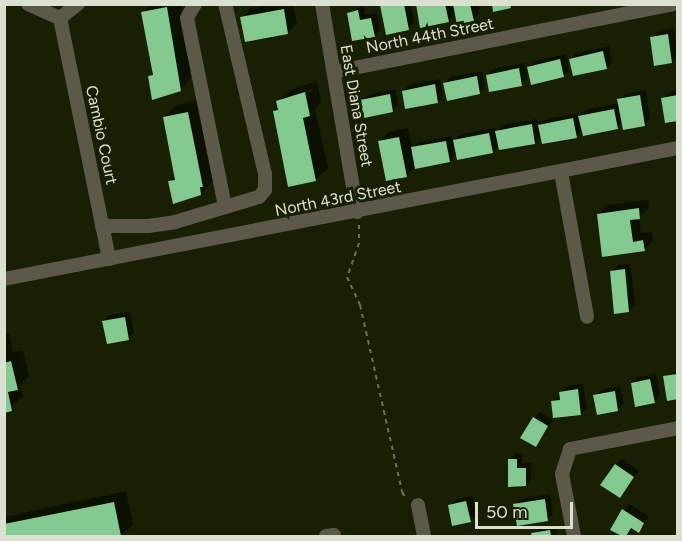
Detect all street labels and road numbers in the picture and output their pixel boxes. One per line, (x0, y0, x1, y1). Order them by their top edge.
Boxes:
street label: North 44th Street (365, 14, 495, 58)
street label: East Diana Street (336, 43, 376, 169)
street label: Cambio Court (81, 84, 121, 186)
street label: North 43rd Street (273, 177, 403, 221)

